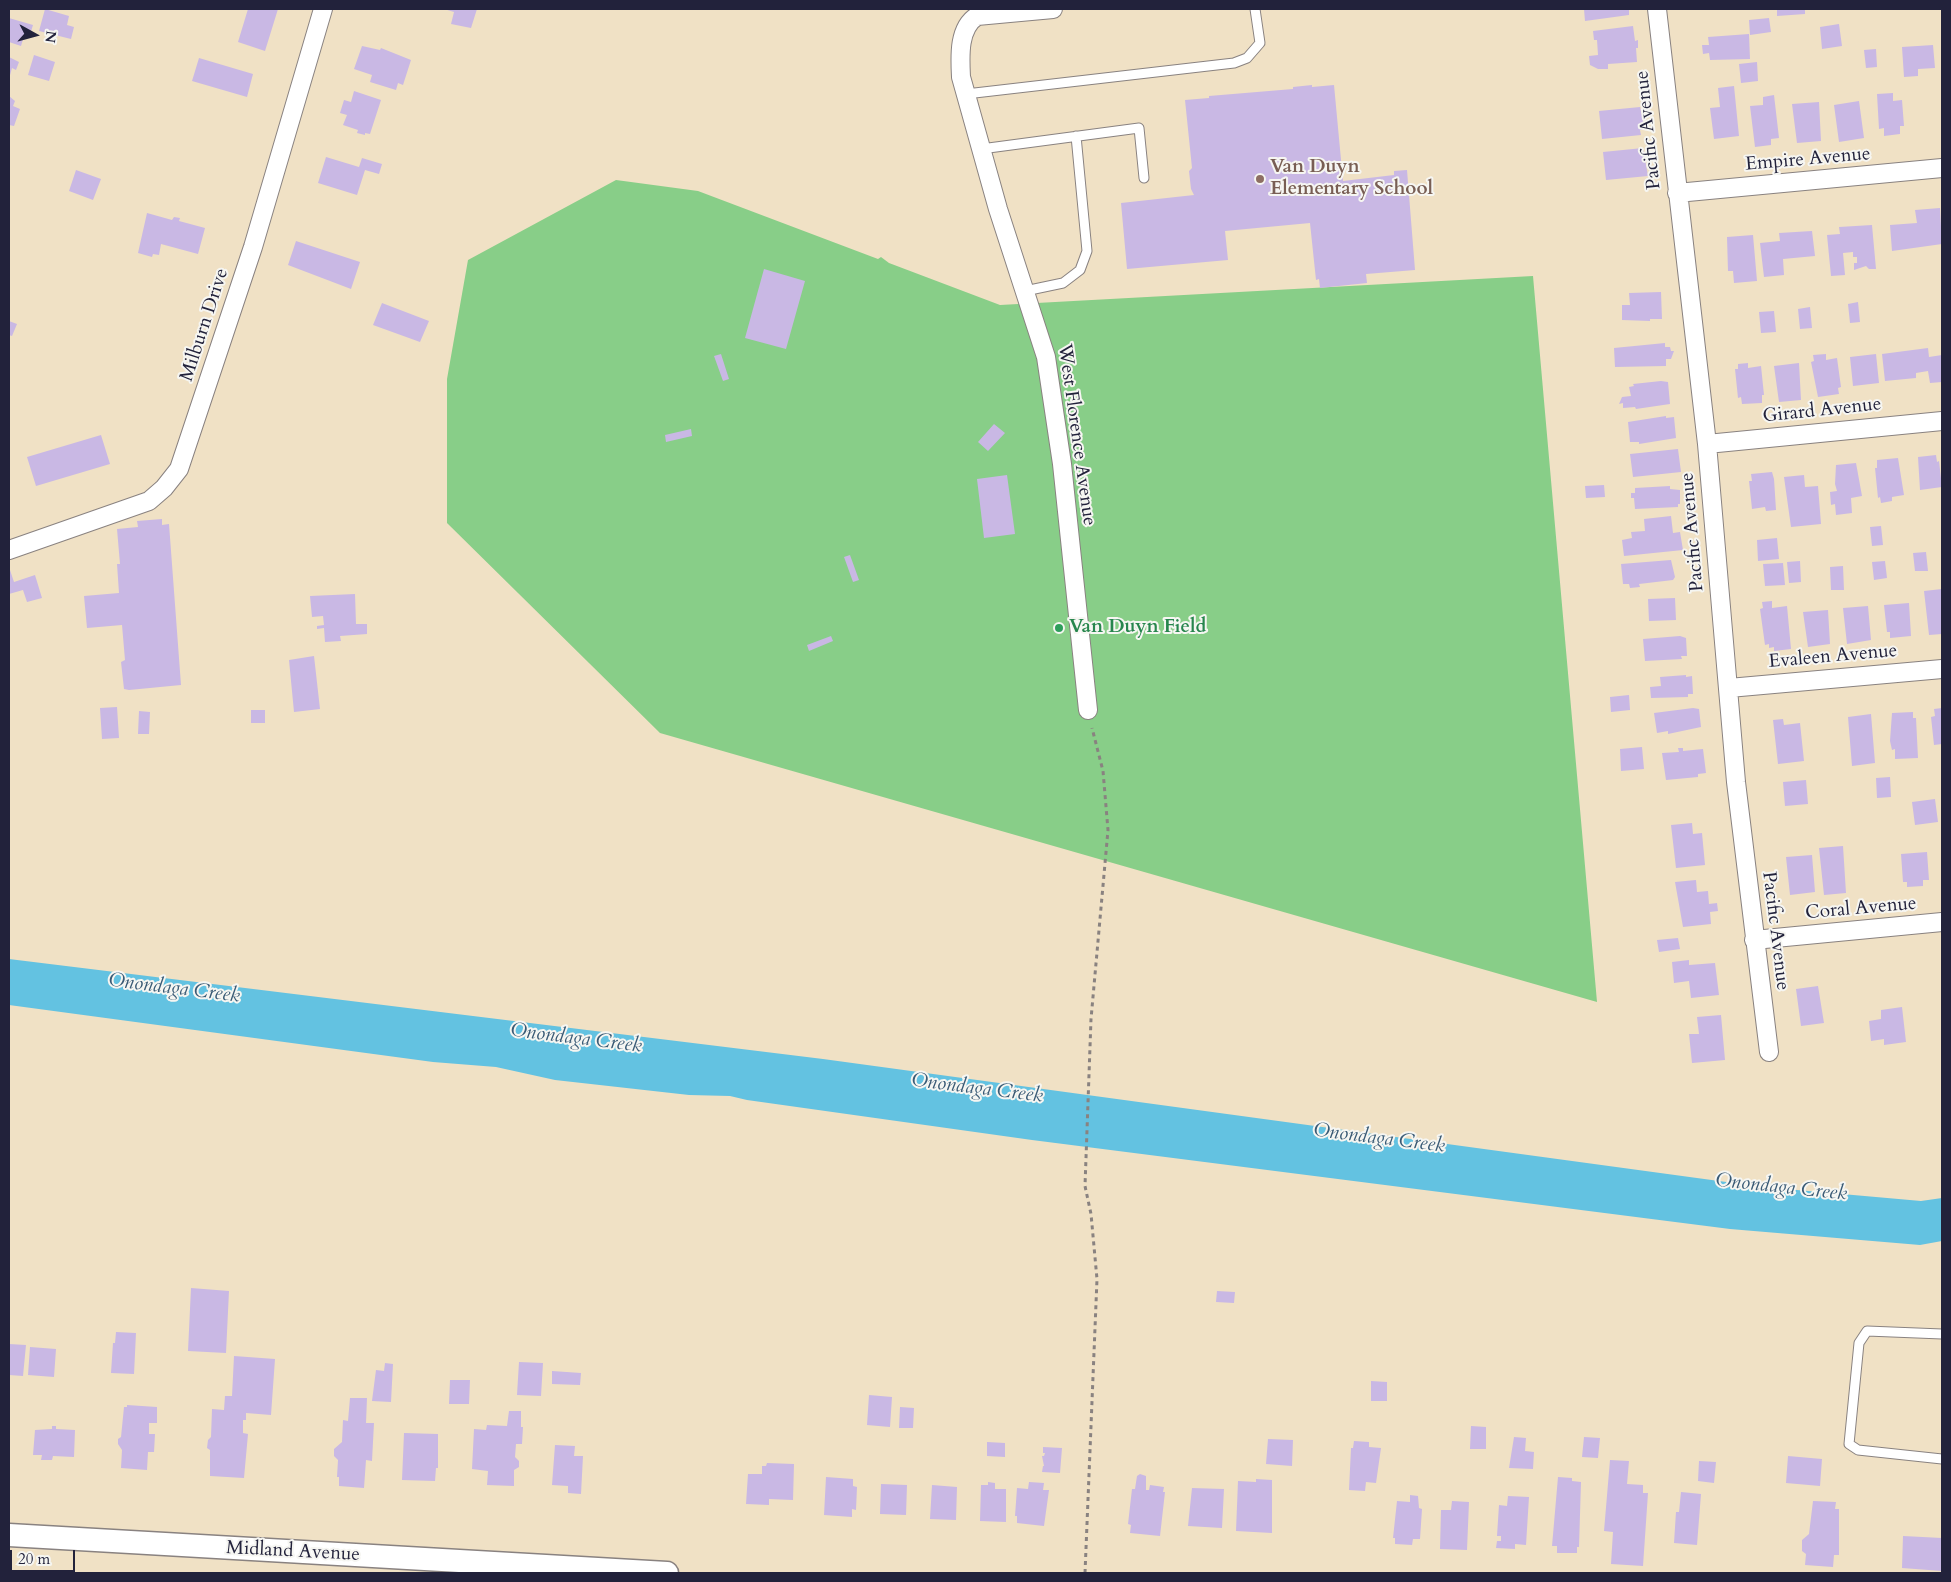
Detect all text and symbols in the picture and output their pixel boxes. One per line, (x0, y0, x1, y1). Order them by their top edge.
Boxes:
north arrow (10, 10, 60, 60)
text: N (40, 30, 61, 44)
street label: Pacific Avenue (1631, 69, 1667, 191)
street label: Empire Avenue (1744, 143, 1872, 177)
place label: Van Duyn Elementary School (1270, 157, 1433, 201)
marker: Van Duyn Elementary School (1254, 173, 1266, 185)
street label: Milburn Drive (176, 266, 234, 384)
street label: West Florence Avenue (1052, 343, 1100, 527)
street label: Girard Avenue (1761, 393, 1883, 429)
street label: Pacific Avenue (1676, 471, 1710, 593)
place label: Van Duyn Field (1069, 617, 1206, 639)
marker: Van Duyn Field (1053, 622, 1065, 634)
street label: Evaleen Avenue (1768, 640, 1898, 674)
street label: Pacific Avenue (1756, 870, 1794, 992)
street label: Coral Avenue (1804, 893, 1918, 925)
water label: Onondaga Creek (107, 969, 241, 1009)
water label: Onondaga Creek (509, 1019, 643, 1059)
water label: Onondaga Creek (910, 1069, 1044, 1109)
water label: Onondaga Creek (1312, 1119, 1446, 1159)
water label: Onondaga Creek (1714, 1169, 1848, 1207)
street label: Midland Avenue (225, 1537, 361, 1567)
scale bar (12, 1540, 78, 1572)
text: 20 m (18, 1549, 50, 1569)

